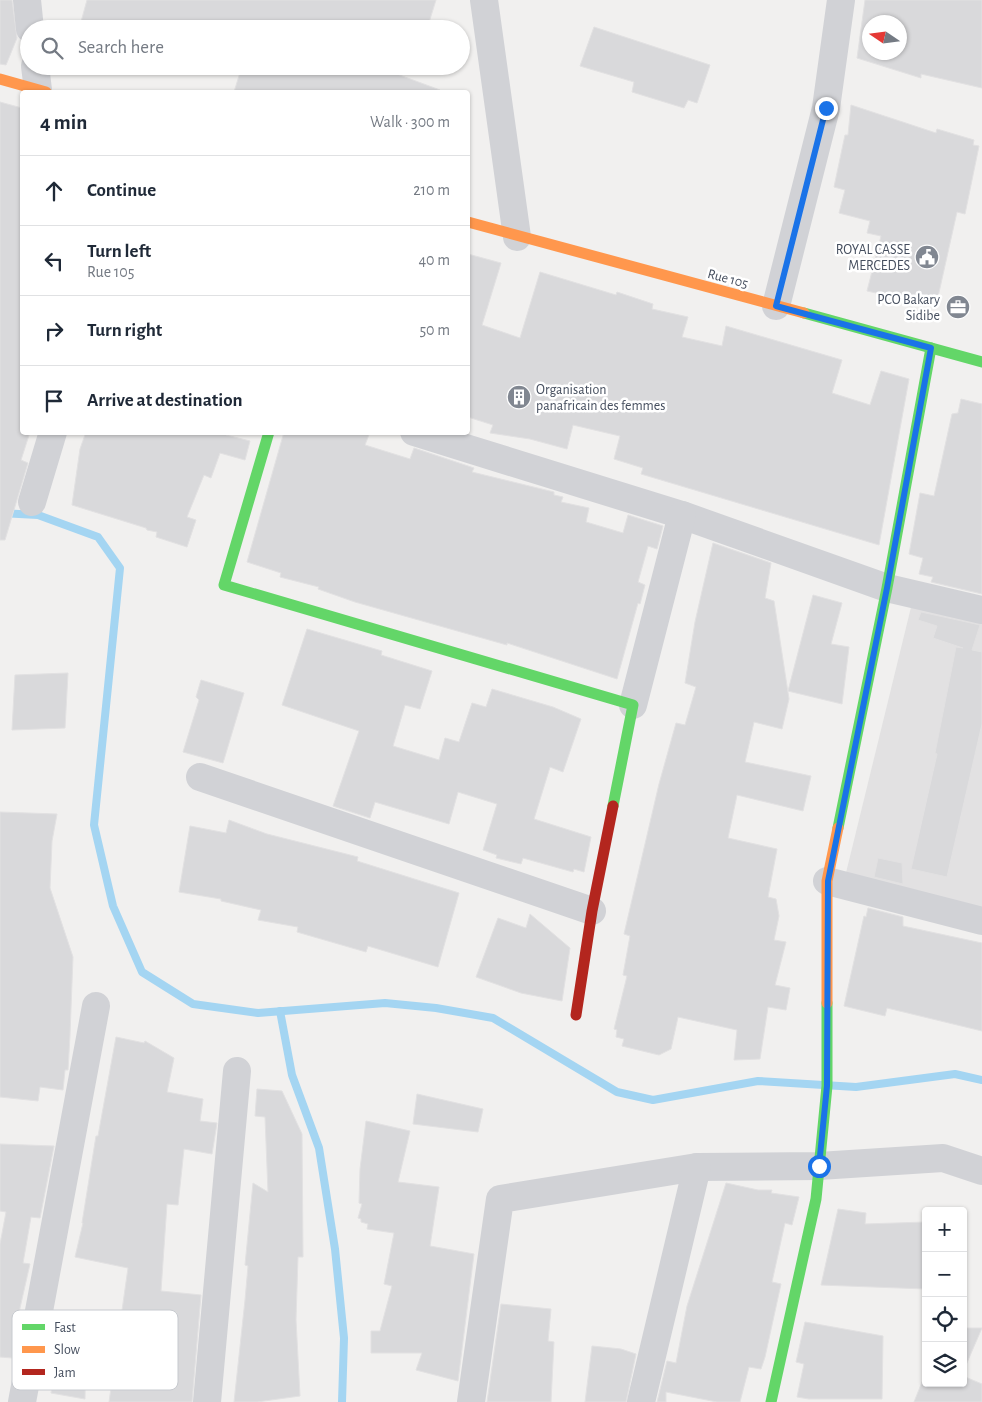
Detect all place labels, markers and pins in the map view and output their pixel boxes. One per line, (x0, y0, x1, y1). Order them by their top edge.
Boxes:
place label: ROYAL CASSE MERCEDES (836, 243, 910, 273)
public building icon: ROYAL CASSE MERCEDES (914, 244, 940, 270)
place label: PCO Bakary Sidibe (877, 293, 940, 323)
office icon: PCO Bakary Sidibe (945, 294, 971, 320)
place label: Organisation panafricain des femmes (536, 383, 665, 413)
building icon: Organisation panafricain des femmes (506, 384, 532, 410)

